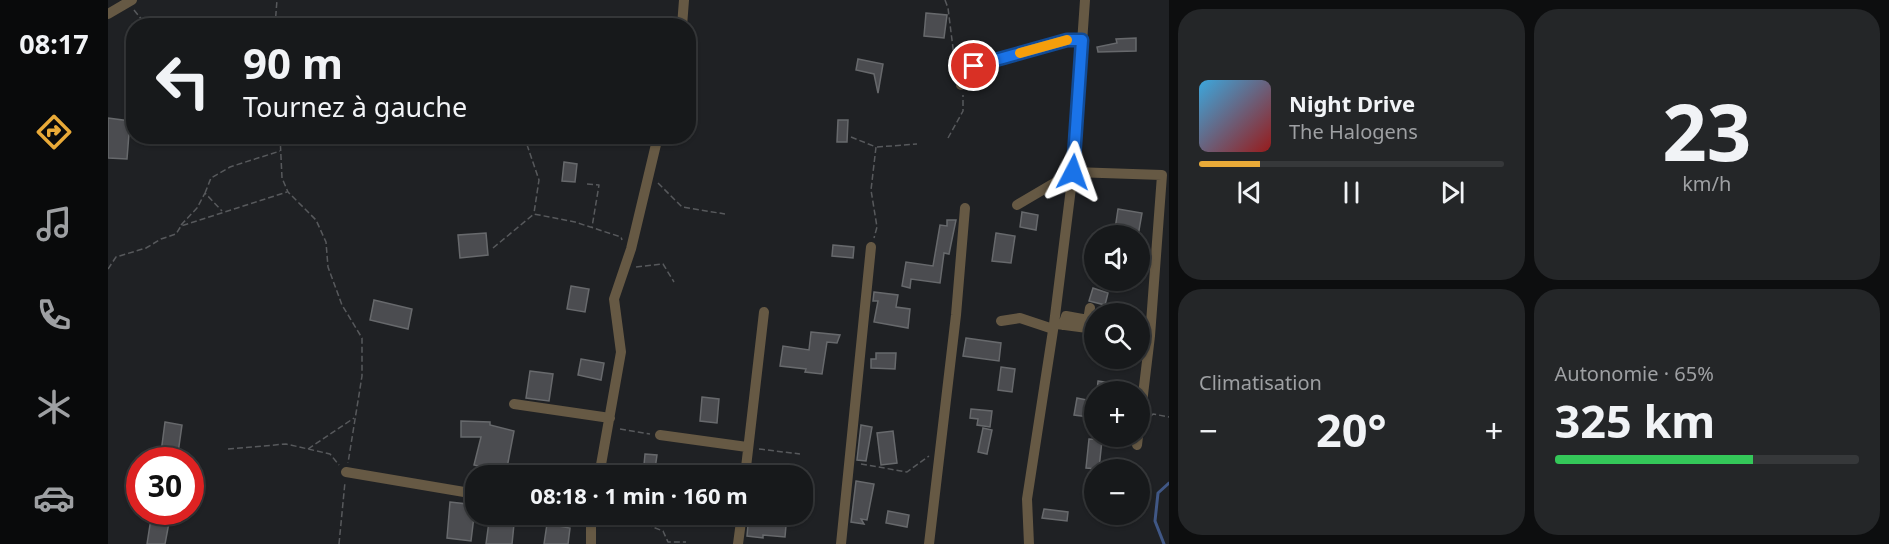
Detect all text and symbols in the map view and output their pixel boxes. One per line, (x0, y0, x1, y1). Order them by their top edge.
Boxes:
text: 08:17 (19, 25, 89, 62)
text: 90 m (243, 34, 343, 91)
pin (948, 40, 999, 91)
icon: left (144, 42, 222, 120)
icon: arrive (957, 49, 990, 82)
text: 23 (1662, 78, 1751, 184)
text: Tournez à gauche (243, 88, 467, 125)
text: Night Drive (1289, 88, 1415, 118)
icon: directions (33, 111, 75, 153)
text: The Halogens (1289, 118, 1418, 145)
position arrow (1041, 140, 1105, 204)
text: km/h (1682, 170, 1731, 197)
icon: previous (1233, 176, 1266, 209)
icon: pause (1335, 176, 1368, 209)
icon: next (1436, 176, 1469, 209)
icon: music (33, 203, 75, 245)
map controls (1084, 225, 1150, 525)
button: sound (1084, 225, 1150, 291)
icon: phone (33, 294, 75, 336)
button: search (1084, 303, 1150, 369)
text: Autonomie · 65% (1555, 360, 1714, 387)
text: Climatisation (1199, 369, 1322, 396)
button: + (1084, 381, 1150, 447)
icon: climate (33, 386, 75, 428)
text: 325 km (1555, 390, 1715, 451)
text: 20° (1316, 399, 1387, 460)
text: − (1199, 408, 1218, 453)
text: + (1485, 408, 1504, 453)
speed limit sign: 30 (126, 447, 204, 525)
button: − (1084, 459, 1150, 525)
icon: car (33, 477, 75, 519)
text: 08:18 · 1 min · 160 m (530, 480, 748, 510)

